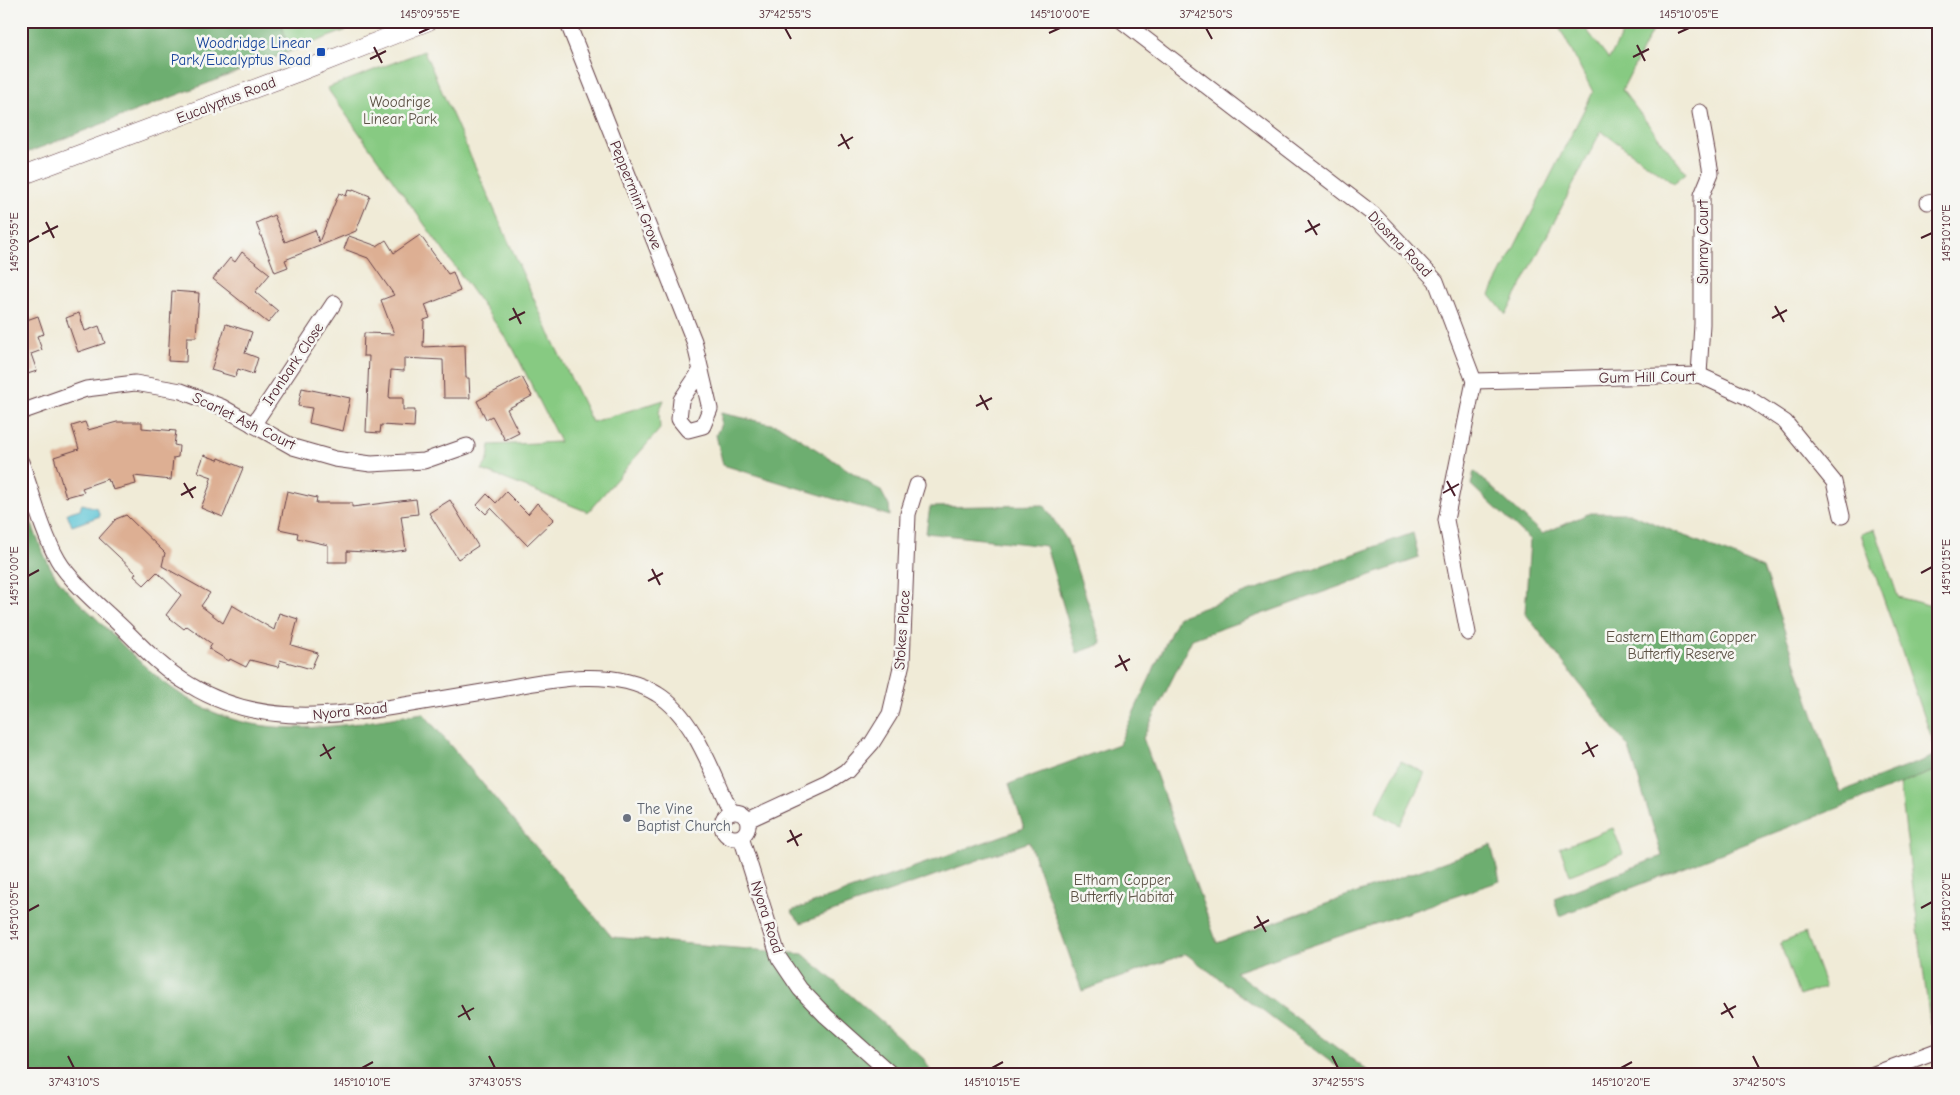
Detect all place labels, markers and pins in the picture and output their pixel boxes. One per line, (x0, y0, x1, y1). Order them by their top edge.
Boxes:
place label: Woodridge Linear Park/Eucalyptus Road (171, 34, 311, 69)
marker: Woodridge Linear Park/Eucalyptus Road (315, 46, 327, 58)
place label: The Vine Baptist Church (637, 800, 731, 835)
marker: The Vine Baptist Church (621, 812, 633, 824)

